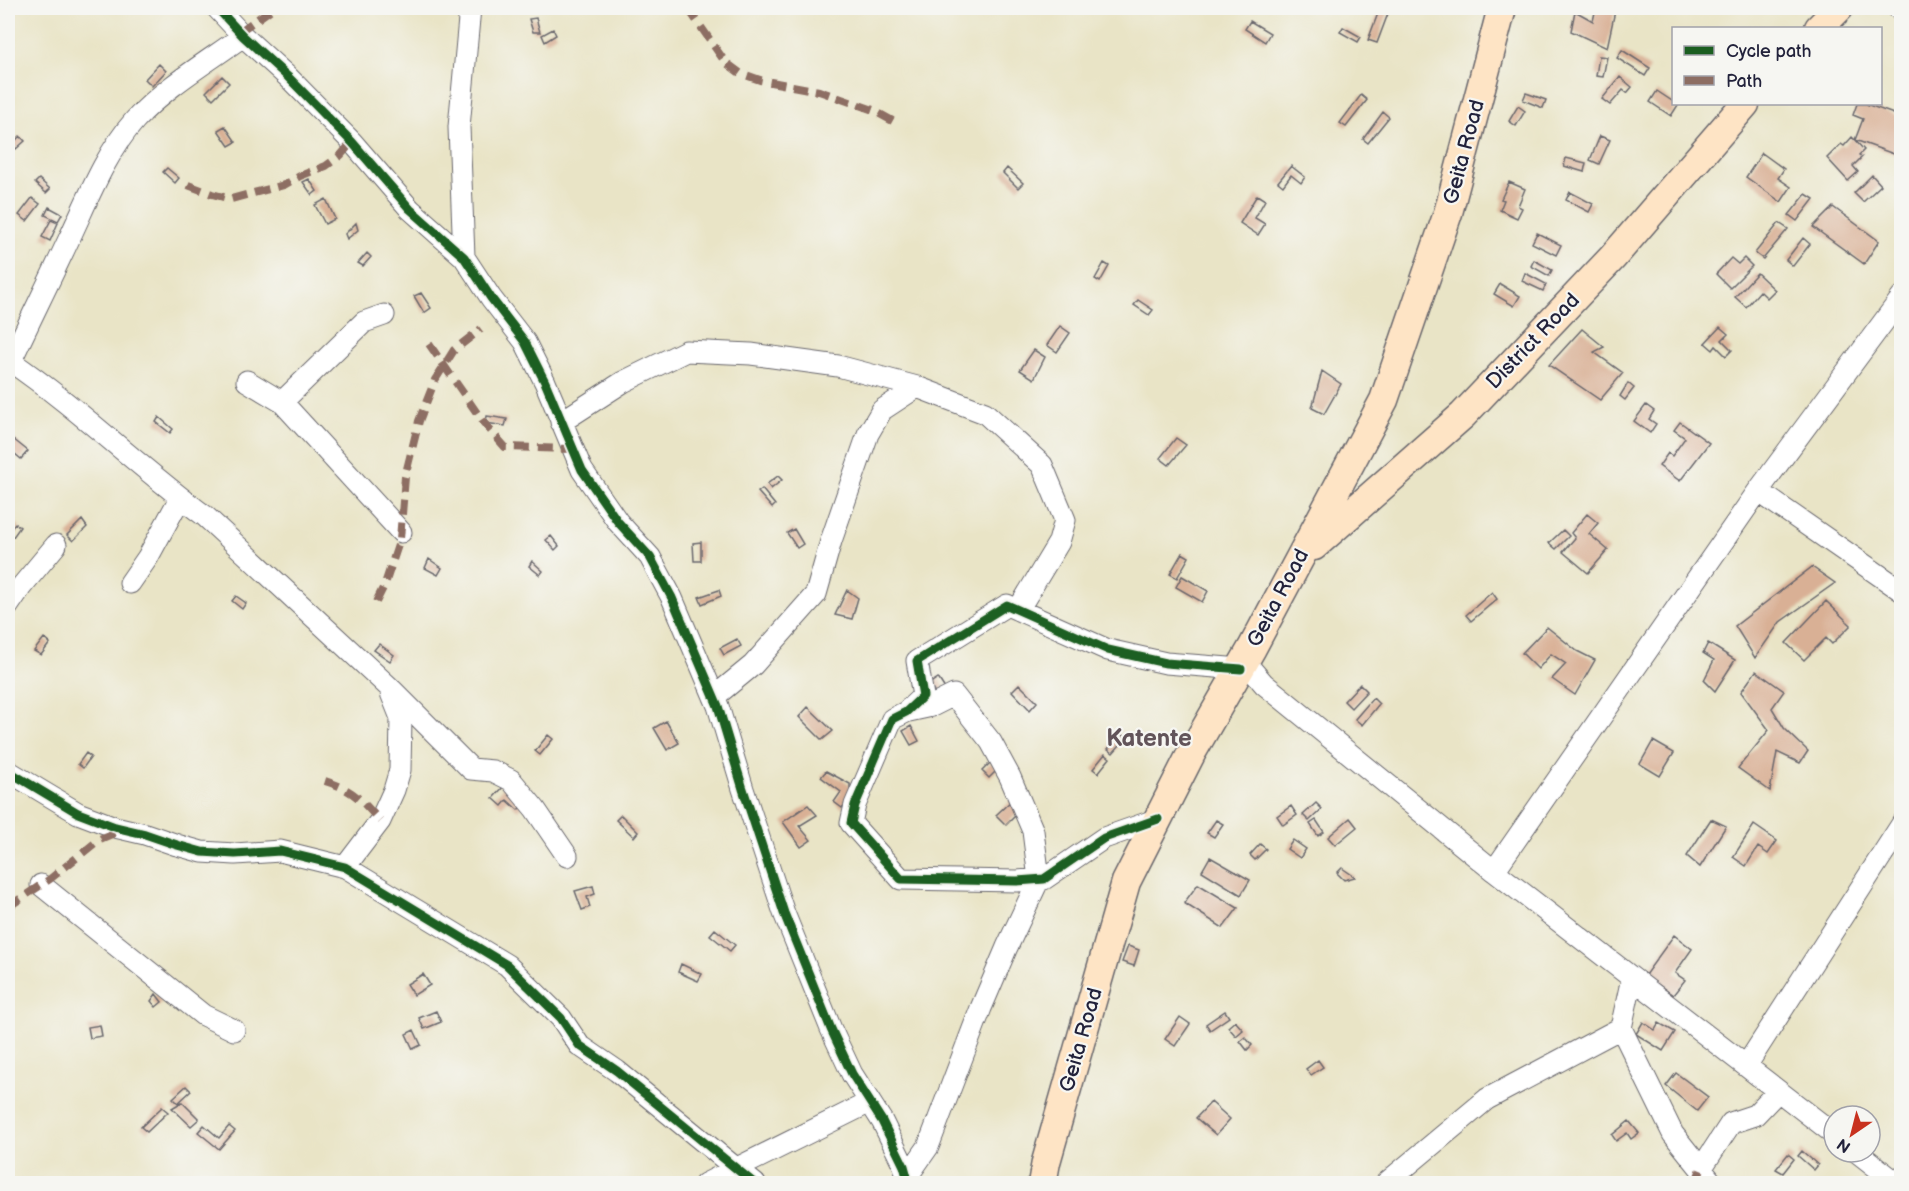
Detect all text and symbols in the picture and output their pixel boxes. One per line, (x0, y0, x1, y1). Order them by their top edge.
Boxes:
legend (1672, 27, 1882, 105)
text: Cycle path (1726, 41, 1812, 62)
text: Path (1726, 71, 1762, 92)
street label: Geita Road (1438, 97, 1490, 207)
street label: District Road (1481, 288, 1585, 394)
street label: Geita Road (1242, 545, 1314, 651)
district label: Katente (1106, 724, 1192, 753)
street label: Geita Road (1054, 985, 1108, 1095)
north arrow (1822, 1104, 1882, 1164)
text: N (1834, 1134, 1855, 1156)

